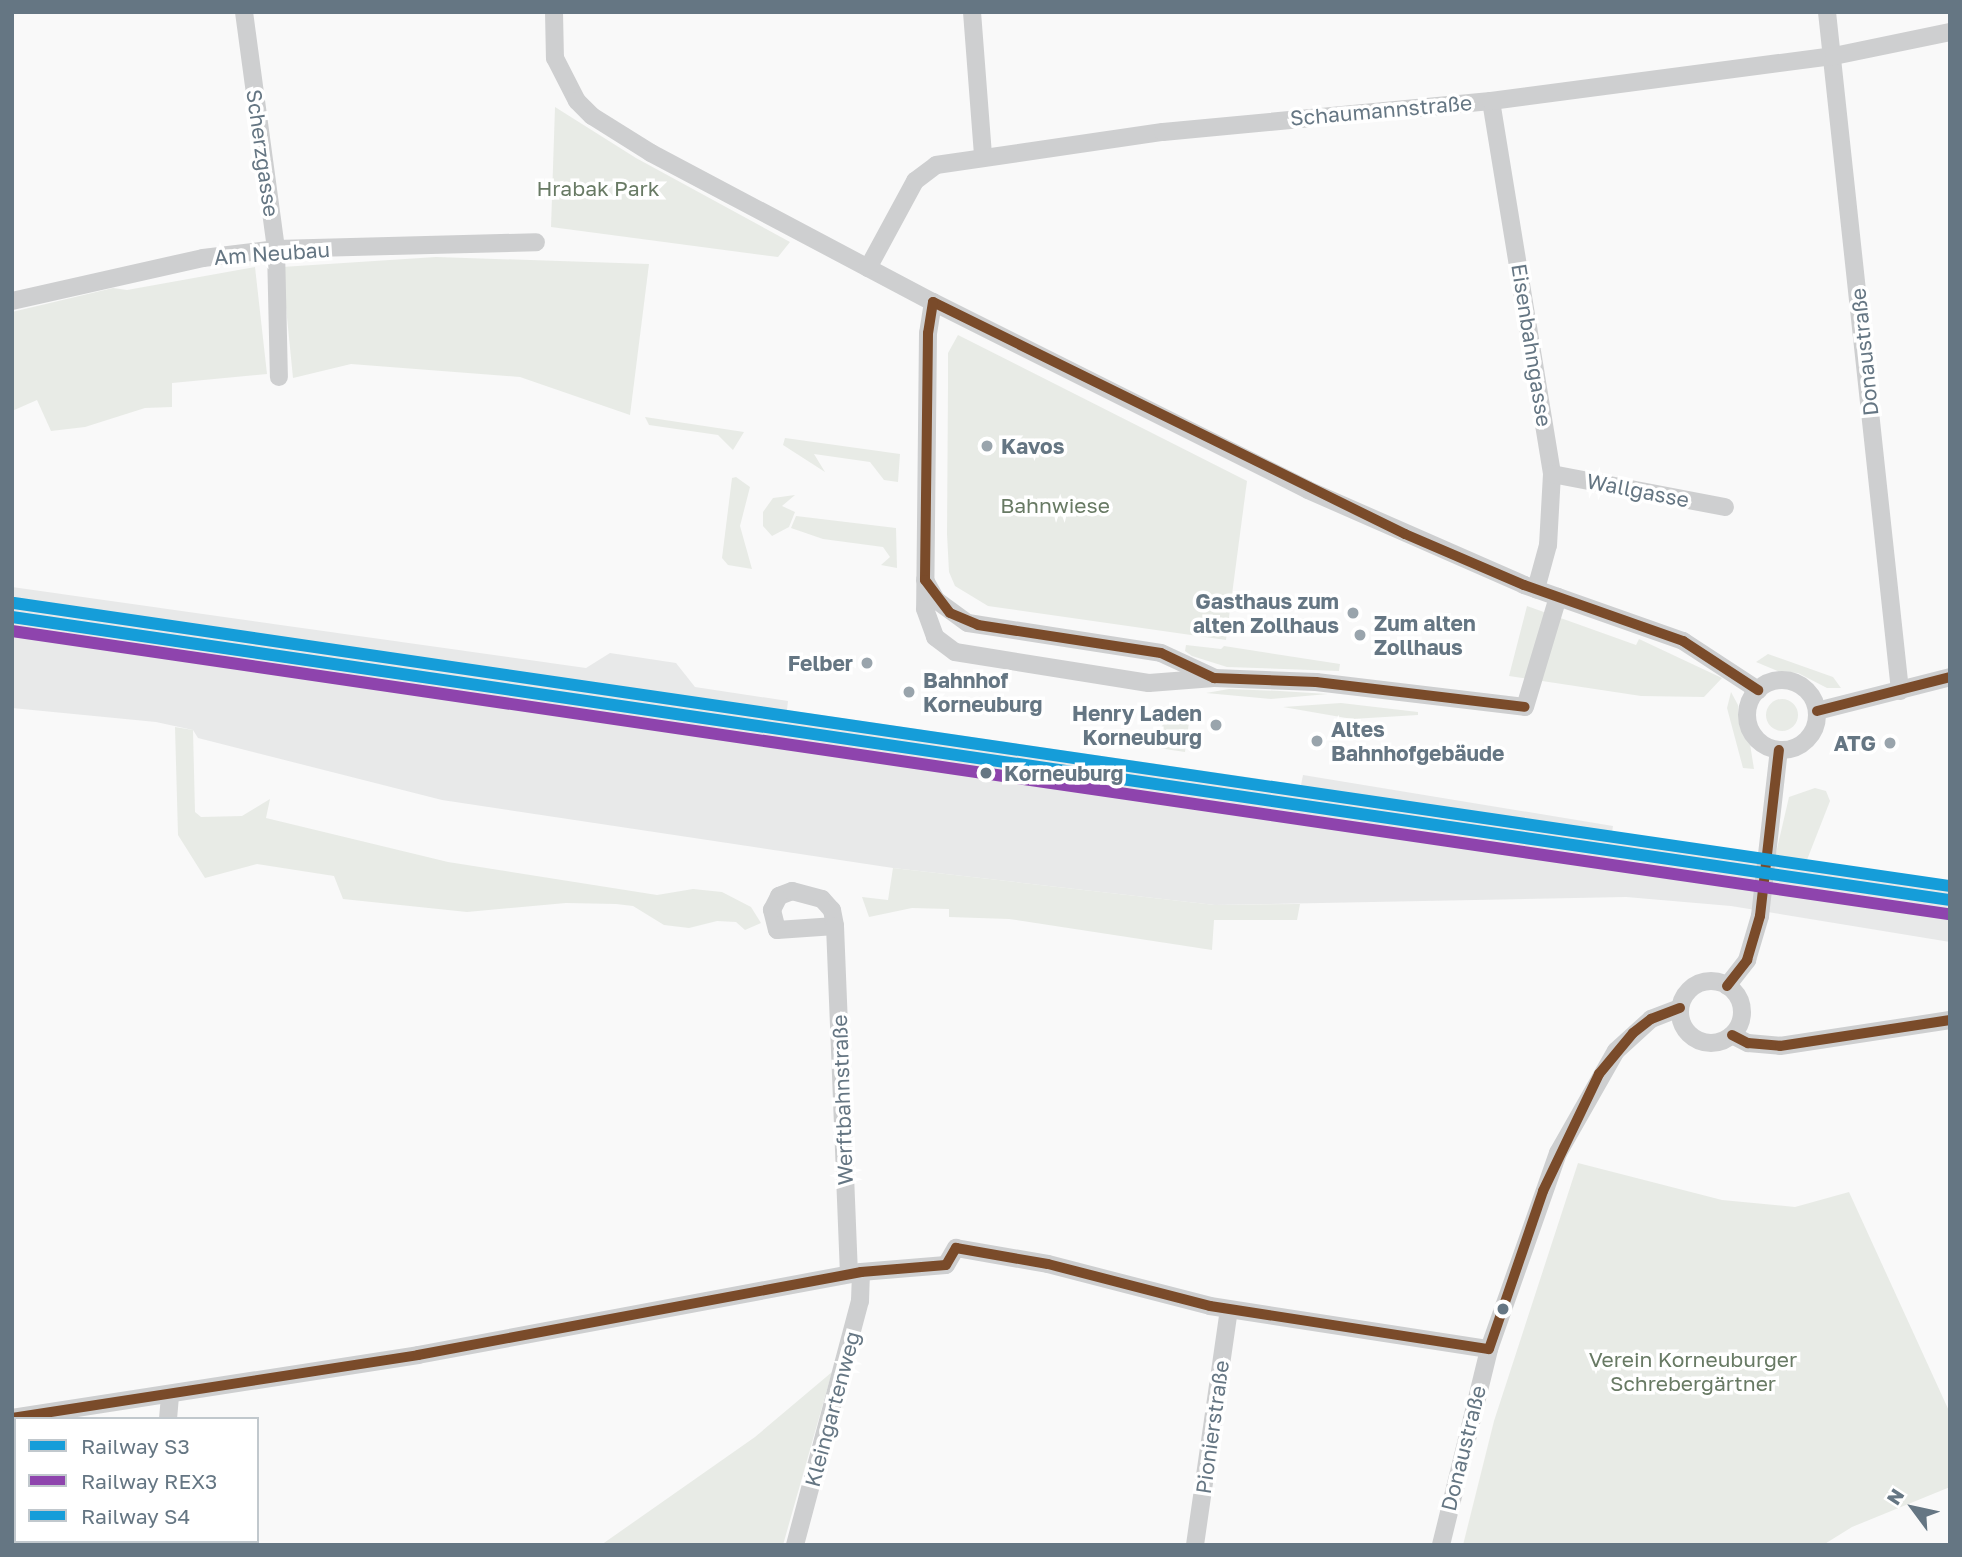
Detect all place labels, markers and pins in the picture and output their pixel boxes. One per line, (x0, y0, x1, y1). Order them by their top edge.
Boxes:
place label: Kavos (1001, 433, 1064, 459)
marker: Kavos (979, 438, 995, 454)
place label: Gasthaus zum alten Zollhaus (1193, 588, 1339, 638)
marker: Gasthaus zum alten Zollhaus (1345, 605, 1361, 621)
place label: Zum alten Zollhaus (1374, 610, 1476, 660)
marker: Zum alten Zollhaus (1352, 627, 1368, 643)
place label: Felber (788, 650, 853, 676)
marker: Felber (859, 655, 875, 671)
place label: Bahnhof Korneuburg (923, 667, 1042, 717)
marker: Bahnhof Korneuburg (901, 684, 917, 700)
place label: Henry Laden Korneuburg (1072, 700, 1202, 750)
place label: Altes Bahnhofgebäude (1331, 716, 1504, 766)
marker: Henry Laden Korneuburg (1208, 717, 1224, 733)
place label: ATG (1834, 730, 1876, 756)
marker: Altes Bahnhofgebäude (1309, 733, 1325, 749)
marker: ATG (1882, 735, 1898, 751)
place label: Korneuburg (1004, 760, 1123, 786)
marker: Korneuburg (974, 761, 998, 785)
unlabelled marker (1496, 1302, 1510, 1316)

